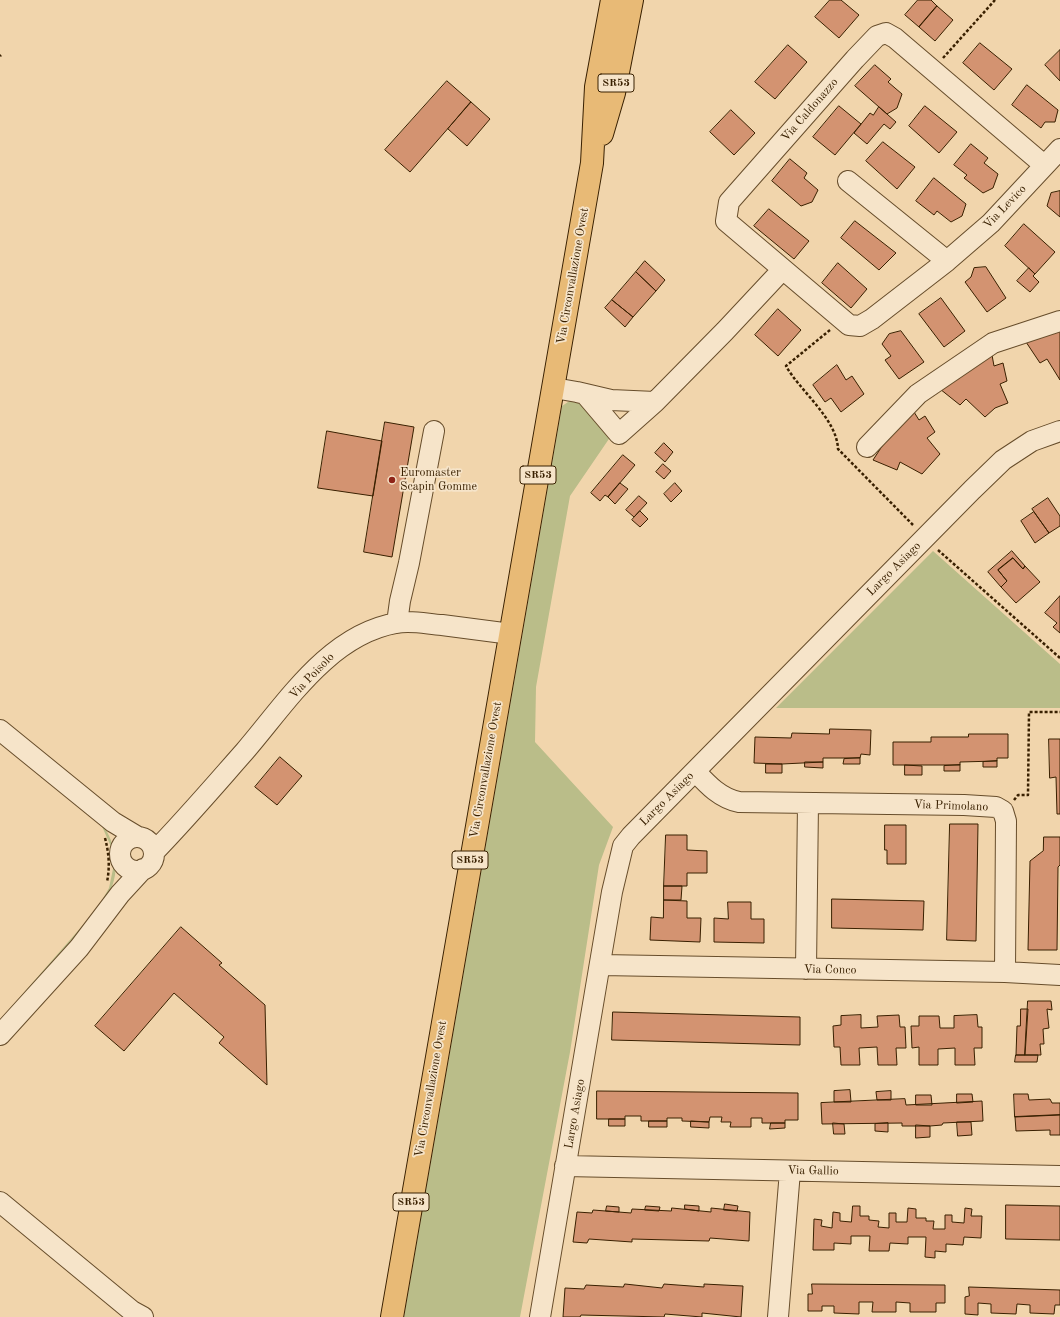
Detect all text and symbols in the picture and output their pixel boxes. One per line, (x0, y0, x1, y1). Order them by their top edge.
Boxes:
road number: SR53 (598, 74, 634, 92)
street label: Via Caldonazzo (778, 75, 842, 145)
street label: Via Levico (981, 182, 1029, 232)
street label: Via Circonvallazione Ovest (554, 207, 592, 345)
place label: Euromaster Scapin Gomme (400, 466, 477, 494)
road number: SR53 (520, 466, 556, 484)
marker: Euromaster Scapin Gomme (387, 475, 397, 485)
street label: Largo Asiago (864, 539, 924, 599)
street label: Via Poisolo (287, 650, 337, 702)
street label: Via Circonvallazione Ovest (467, 701, 505, 839)
street label: Largo Asiago (637, 769, 697, 829)
street label: Via Primolano (913, 798, 989, 814)
road number: SR53 (452, 851, 488, 869)
street label: Via Conco (803, 962, 857, 978)
street label: Via Circonvallazione Ovest (412, 1020, 450, 1158)
street label: Largo Asiago (562, 1078, 588, 1150)
street label: Via Gallio (787, 1163, 839, 1179)
road number: SR53 (393, 1193, 429, 1211)

